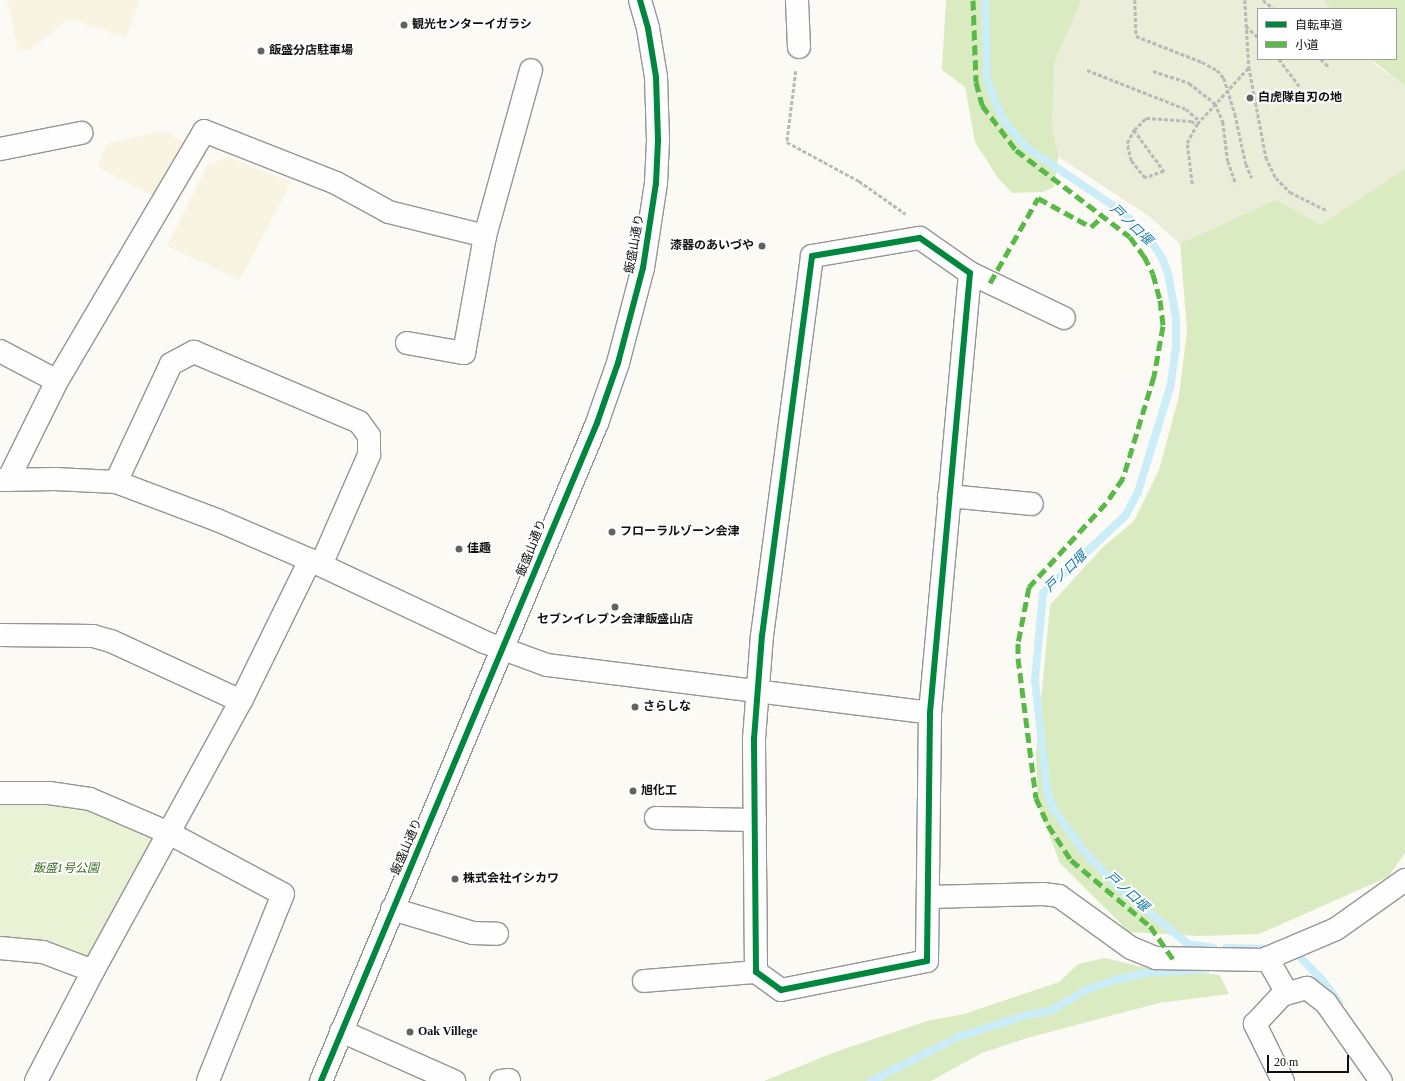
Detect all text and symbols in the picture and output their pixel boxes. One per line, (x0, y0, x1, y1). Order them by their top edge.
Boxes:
legend (1257, 8, 1397, 60)
place label: 観光センターイガラシ (412, 18, 532, 32)
text: 自転車道 (1295, 18, 1343, 32)
marker: 観光センターイガラシ (399, 20, 409, 30)
text: 小道 (1295, 38, 1319, 52)
place label: 飯盛分店駐車場 (269, 44, 353, 58)
marker: 飯盛分店駐車場 (256, 46, 266, 56)
place label: 白虎隊自刃の地 (1258, 91, 1342, 105)
marker: 白虎隊自刃の地 (1245, 93, 1255, 103)
water label: 戸ノ口堰 (1107, 201, 1155, 249)
street label: 飯盛山通り (623, 213, 647, 275)
place label: 漆器のあいづや (670, 239, 754, 253)
marker: 漆器のあいづや (757, 241, 767, 251)
street label: 飯盛山通り (514, 517, 550, 579)
place label: フローラルゾーン会津 (620, 525, 740, 539)
marker: フローラルゾーン会津 (607, 527, 617, 537)
place label: 佳趣 (467, 542, 491, 556)
marker: 佳趣 (454, 544, 464, 554)
water label: 戸ノ口堰 (1042, 548, 1090, 596)
marker: セブンイレブン会津飯盛山店 (610, 602, 620, 612)
place label: セブンイレブン会津飯盛山店 (537, 613, 693, 627)
place label: さらしな (643, 700, 691, 714)
marker: さらしな (630, 702, 640, 712)
place label: 旭化工 (641, 784, 677, 798)
marker: 旭化工 (628, 786, 638, 796)
street label: 飯盛山通り (389, 817, 425, 877)
park label: 飯盛1号公園 (33, 862, 99, 876)
water label: 戸ノ口堰 (1102, 869, 1152, 915)
place label: 株式会社イシカワ (463, 872, 559, 886)
marker: 株式会社イシカワ (450, 874, 460, 884)
place label: Oak Villege (418, 1025, 478, 1039)
marker: Oak Villege (405, 1027, 415, 1037)
scale bar (1269, 1047, 1351, 1073)
text: 20 m (1274, 1055, 1298, 1069)

